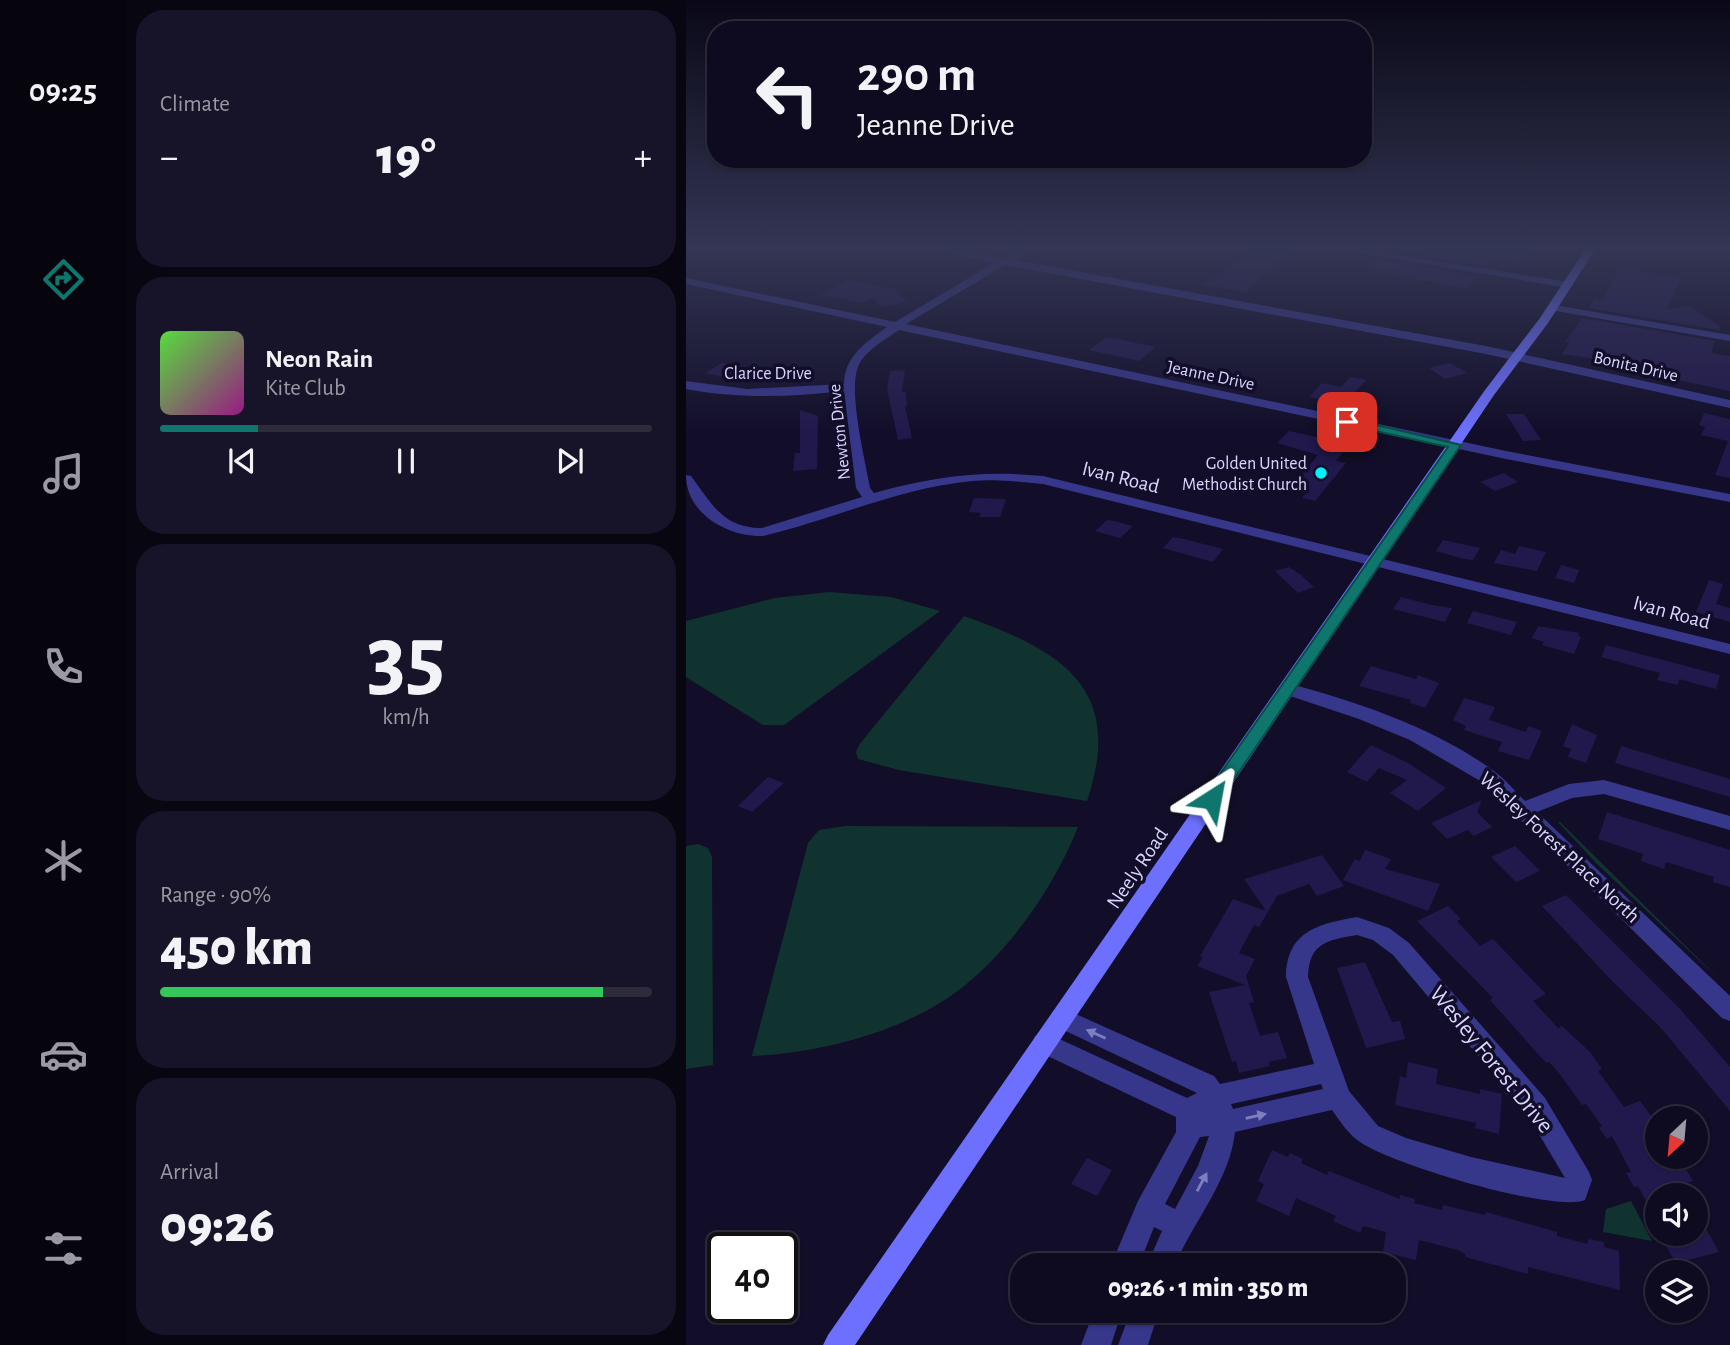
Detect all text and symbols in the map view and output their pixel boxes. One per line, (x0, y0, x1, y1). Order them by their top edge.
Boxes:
icon: left (742, 49, 833, 140)
text: 290 m (857, 51, 976, 100)
text: 09:25 (29, 75, 97, 107)
text: Climate (160, 93, 230, 116)
text: Jeanne Drive (857, 109, 1015, 141)
text: 19° (376, 131, 436, 183)
text: − (160, 139, 178, 177)
text: + (634, 139, 652, 177)
icon: directions (39, 255, 88, 304)
text: Neon Rain (265, 346, 373, 372)
street label: Bonita Drive (1592, 349, 1680, 385)
street label: Jeanne Drive (1166, 358, 1256, 394)
street label: Clarice Drive (724, 365, 812, 383)
text: Kite Club (265, 377, 346, 400)
street label: Newton Drive (826, 383, 854, 481)
pin (1317, 392, 1377, 452)
icon: arrive (1328, 403, 1366, 441)
icon: previous (223, 442, 261, 480)
icon: pause (387, 442, 425, 480)
icon: next (551, 442, 589, 480)
icon: music (39, 449, 88, 498)
place label: Golden United Methodist Church (1182, 455, 1307, 494)
street label: Ivan Road (1080, 458, 1162, 497)
marker: Golden United Methodist Church (1313, 465, 1329, 481)
street label: Ivan Road (1631, 592, 1713, 633)
text: 35 (367, 613, 445, 704)
icon: phone (39, 642, 88, 691)
text: km/h (382, 706, 430, 729)
position arrow (1175, 762, 1249, 836)
street label: Wesley Forest Place North (1475, 768, 1644, 927)
street label: Neely Road (1103, 824, 1172, 913)
icon: climate (39, 836, 88, 885)
text: Range · 90% (160, 884, 271, 907)
text: 450 km (160, 922, 313, 974)
street label: Wesley Forest Drive (1425, 981, 1558, 1138)
one-way arrow (1086, 1028, 1106, 1040)
icon: car (39, 1030, 88, 1079)
north arrow (1645, 1106, 1708, 1169)
map controls (1645, 1106, 1708, 1323)
one-way arrow (1245, 1110, 1267, 1121)
text: Arrival (160, 1161, 219, 1184)
one-way arrow (1196, 1172, 1208, 1192)
button: sound (1645, 1183, 1708, 1246)
text: 09:26 (160, 1199, 275, 1251)
icon: filters (39, 1224, 88, 1273)
speed limit sign: 40 (707, 1232, 798, 1323)
button: layers (1645, 1260, 1708, 1323)
text: 09:26 · 1 min · 350 m (1108, 1275, 1308, 1301)

